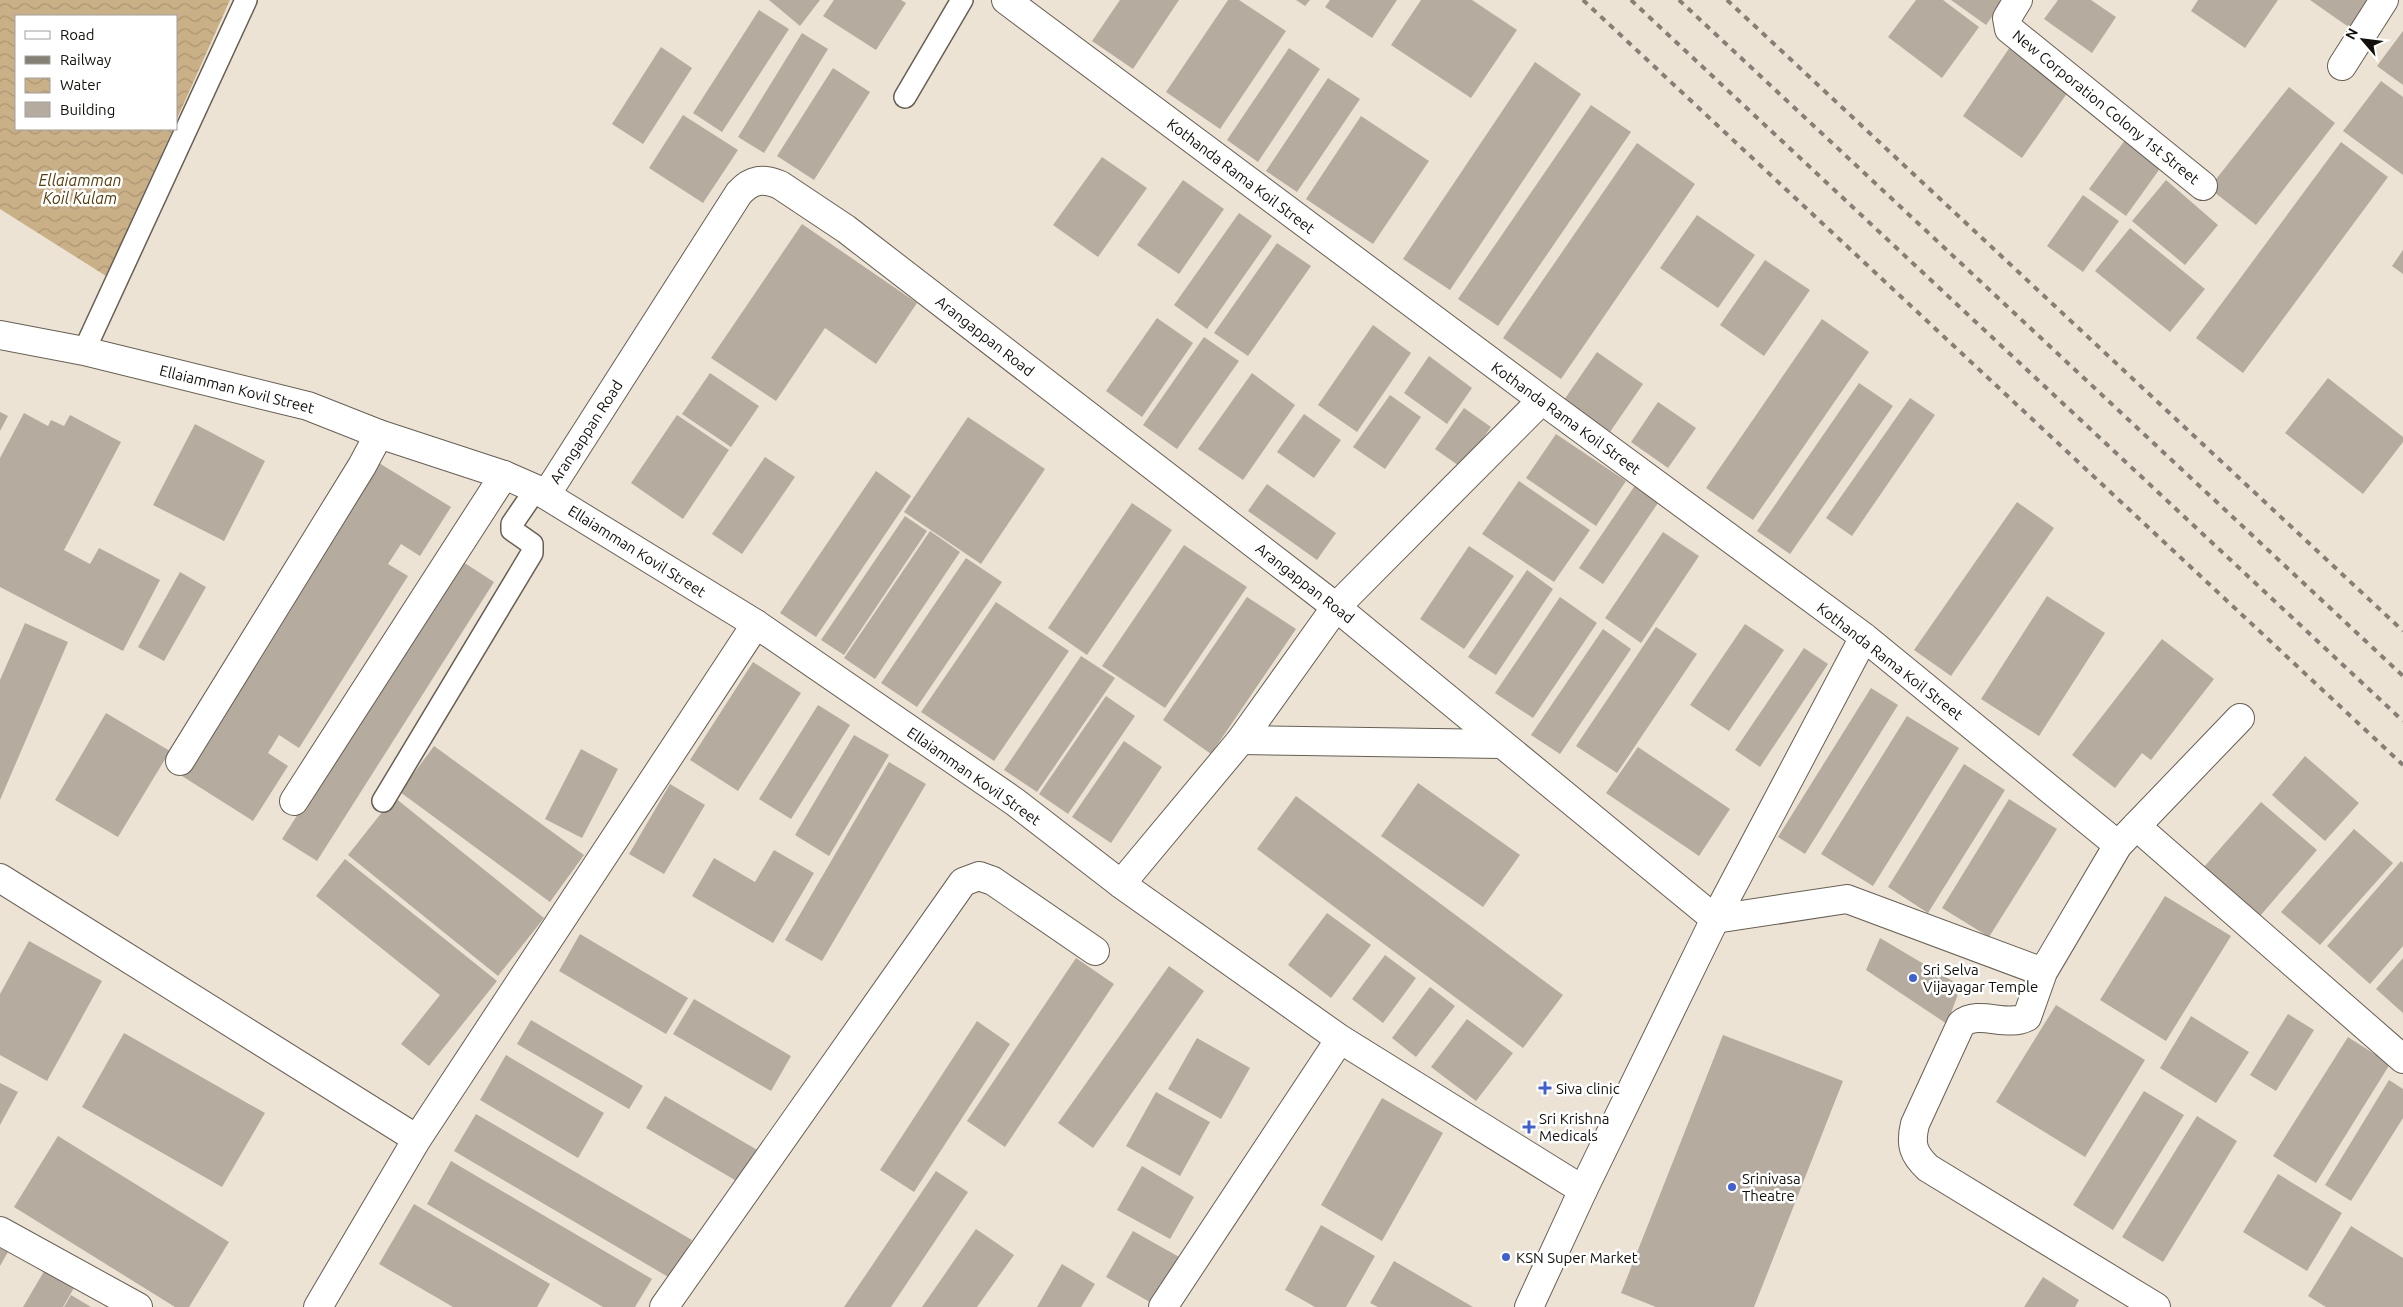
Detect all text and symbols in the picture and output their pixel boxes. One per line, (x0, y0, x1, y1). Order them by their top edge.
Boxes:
legend (15, 15, 178, 130)
north arrow (2338, 15, 2388, 65)
text: Road (60, 26, 95, 43)
street label: New Corporation Colony 1st Street (2009, 26, 2203, 188)
text: N (2342, 26, 2361, 42)
text: Railway (60, 51, 111, 68)
text: Water (60, 76, 101, 93)
text: Building (60, 101, 115, 118)
street label: Kothanda Rama Koil Street (1164, 115, 1318, 237)
water label: Ellaiamman Koil Kulam (38, 171, 122, 207)
street label: Arangappan Road (933, 292, 1037, 380)
street label: Kothanda Rama Koil Street (1488, 358, 1644, 478)
street label: Ellaiamman Kovil Street (158, 362, 316, 416)
street label: Arangappan Road (546, 377, 626, 487)
street label: Ellaiamman Kovil Street (565, 502, 709, 600)
street label: Arangappan Road (1253, 539, 1357, 627)
street label: Kothanda Rama Koil Street (1814, 599, 1966, 723)
street label: Ellaiamman Kovil Street (904, 723, 1044, 829)
place label: Sri Selva Vijayagar Temple (1923, 961, 2038, 995)
marker: Sri Selva Vijayagar Temple (1907, 972, 1919, 984)
place label: Siva clinic (1556, 1080, 1620, 1097)
marker: Siva clinic (1538, 1081, 1552, 1095)
place label: Sri Krishna Medicals (1539, 1110, 1609, 1144)
marker: Sri Krishna Medicals (1523, 1121, 1535, 1133)
place label: Srinivasa Theatre (1742, 1170, 1801, 1204)
marker: Srinivasa Theatre (1726, 1181, 1738, 1193)
place label: KSN Super Market (1516, 1249, 1638, 1266)
marker: KSN Super Market (1500, 1251, 1512, 1263)

